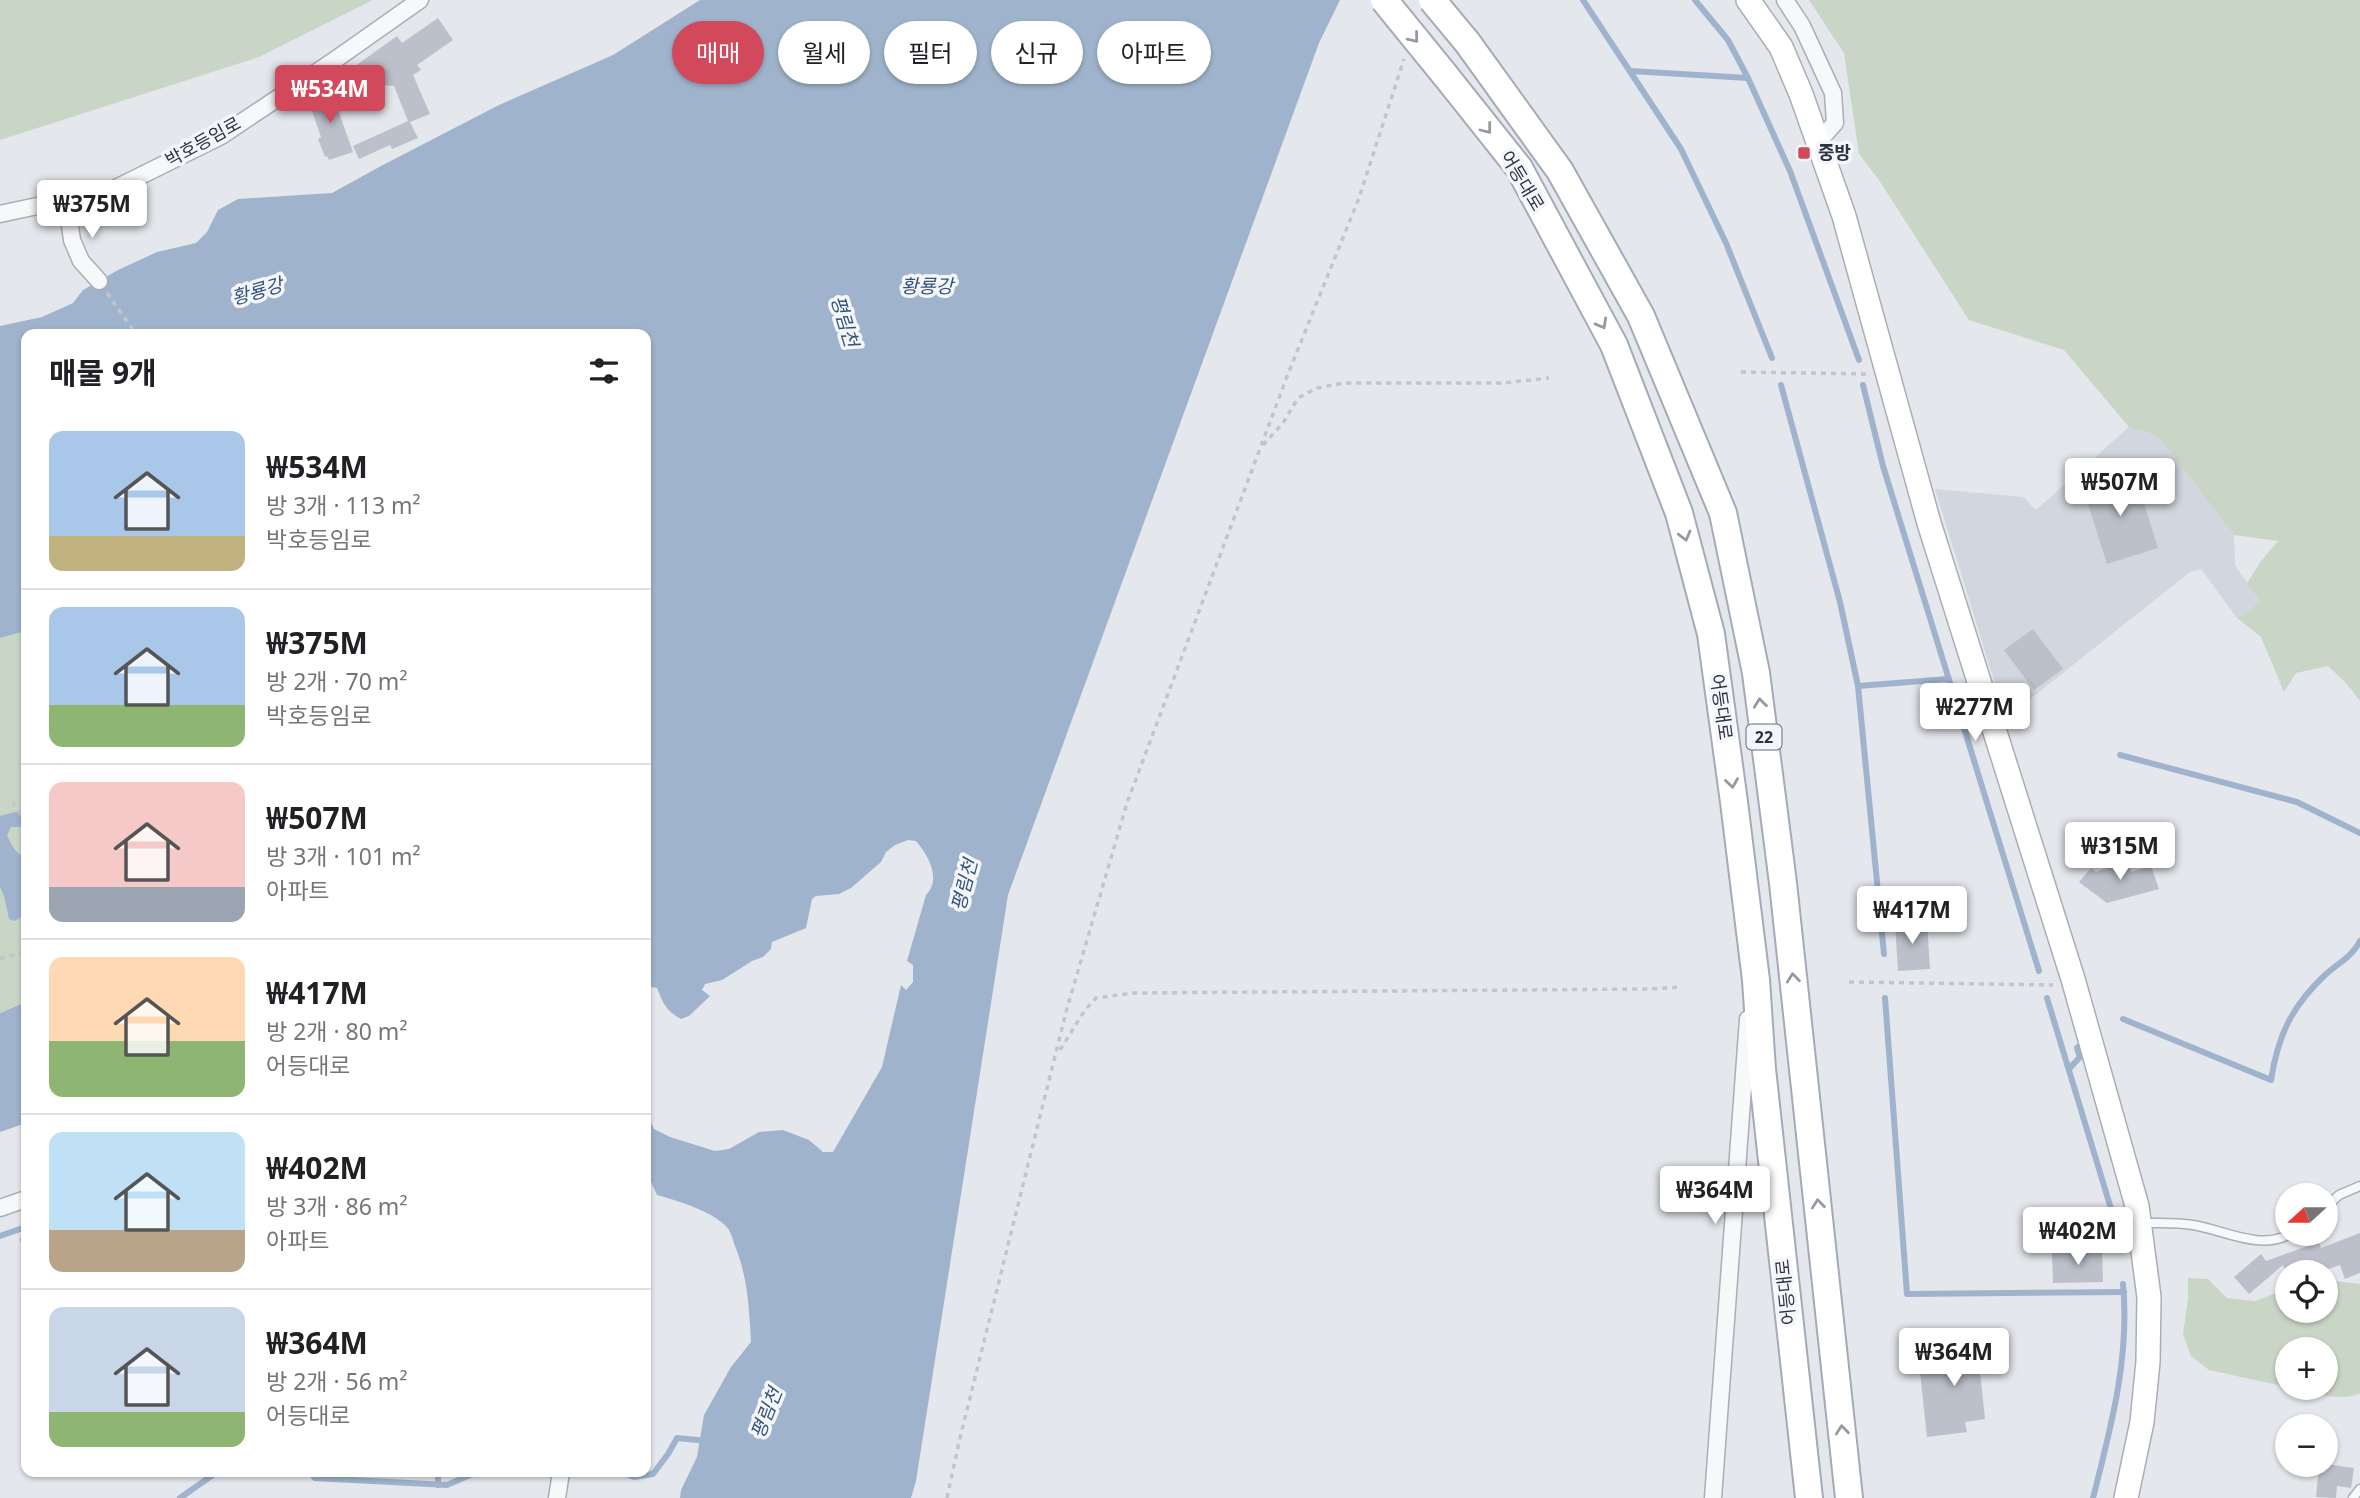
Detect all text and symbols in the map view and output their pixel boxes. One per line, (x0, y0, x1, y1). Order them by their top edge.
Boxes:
chip: 매매 (672, 21, 764, 84)
chip: 월세 (778, 21, 870, 84)
chip: 필터 (884, 21, 977, 84)
chip: 신규 (991, 21, 1083, 84)
chip: 아파트 (1097, 21, 1211, 84)
one-way arrow (1406, 30, 1419, 42)
pin: ₩534M (281, 66, 379, 125)
text: ₩534M (291, 72, 369, 104)
street label: 박호등임로 (160, 111, 245, 172)
one-way arrow (1479, 120, 1491, 133)
place label: 중방 (1818, 140, 1851, 164)
marker: 중방 (1796, 145, 1812, 161)
street label: 어등대로 (1496, 146, 1550, 215)
pin: ₩375M (43, 180, 141, 240)
text: ₩375M (53, 187, 131, 219)
water label: 황룡강 (228, 271, 288, 311)
water label: 황룡강 (901, 273, 956, 299)
water label: 평림천 (825, 292, 866, 351)
one-way arrow (1594, 317, 1607, 329)
text: 매물 9개 (49, 352, 157, 393)
icon: filters (585, 352, 623, 390)
text: ₩534M (266, 446, 368, 487)
pin: ₩507M (2071, 458, 2169, 518)
icon: home (105, 459, 189, 543)
text: ₩507M (2081, 465, 2159, 497)
text: 방 3개 · 113 m² (266, 489, 421, 521)
text: 박호등임로 (266, 523, 372, 555)
one-way arrow (1677, 529, 1691, 541)
text: ₩375M (266, 622, 368, 663)
icon: home (105, 635, 189, 719)
text: 방 2개 · 70 m² (266, 665, 407, 697)
street label: 어등대로 (1705, 672, 1738, 741)
pin: ₩277M (1926, 684, 2024, 743)
text: ₩277M (1936, 690, 2014, 722)
one-way arrow (1752, 697, 1767, 709)
text: 박호등임로 (266, 699, 372, 731)
road number: 22 (1746, 724, 1782, 750)
one-way arrow (1724, 777, 1739, 789)
text: ₩507M (266, 797, 368, 838)
icon: home (105, 810, 189, 894)
pin: ₩315M (2071, 822, 2169, 882)
text: ₩315M (2081, 829, 2159, 861)
text: 방 3개 · 101 m² (266, 840, 421, 872)
water label: 평림천 (945, 855, 984, 914)
text: 아파트 (266, 874, 329, 906)
pin: ₩417M (1863, 886, 1961, 946)
text: ₩417M (1873, 893, 1951, 925)
text: ₩417M (266, 972, 368, 1013)
one-way arrow (1786, 972, 1801, 983)
icon: home (105, 985, 189, 1069)
text: 방 2개 · 80 m² (266, 1015, 407, 1047)
text: 어등대로 (266, 1049, 351, 1081)
text: ₩402M (266, 1147, 368, 1188)
icon: home (105, 1160, 189, 1244)
pin: ₩364M (1666, 1166, 1764, 1226)
text: ₩364M (1676, 1173, 1754, 1205)
north arrow (2275, 1183, 2338, 1246)
map controls (2275, 1183, 2338, 1477)
text: 방 3개 · 86 m² (266, 1190, 407, 1222)
one-way arrow (1810, 1198, 1825, 1210)
pin: ₩402M (2029, 1208, 2127, 1267)
text: ₩402M (2039, 1214, 2117, 1246)
text: 아파트 (266, 1224, 329, 1256)
street label: 어등대로 (1770, 1258, 1800, 1326)
button: locate (2275, 1260, 2338, 1323)
text: ₩364M (266, 1322, 368, 1363)
pin: ₩364M (1905, 1328, 2003, 1388)
icon: home (105, 1335, 189, 1419)
text: ₩364M (1915, 1335, 1993, 1367)
button: + (2275, 1337, 2338, 1400)
text: 방 2개 · 56 m² (266, 1365, 407, 1397)
water label: 평림천 (744, 1382, 788, 1442)
text: 어등대로 (266, 1399, 351, 1431)
button: − (2275, 1414, 2338, 1477)
one-way arrow (1834, 1424, 1849, 1436)

